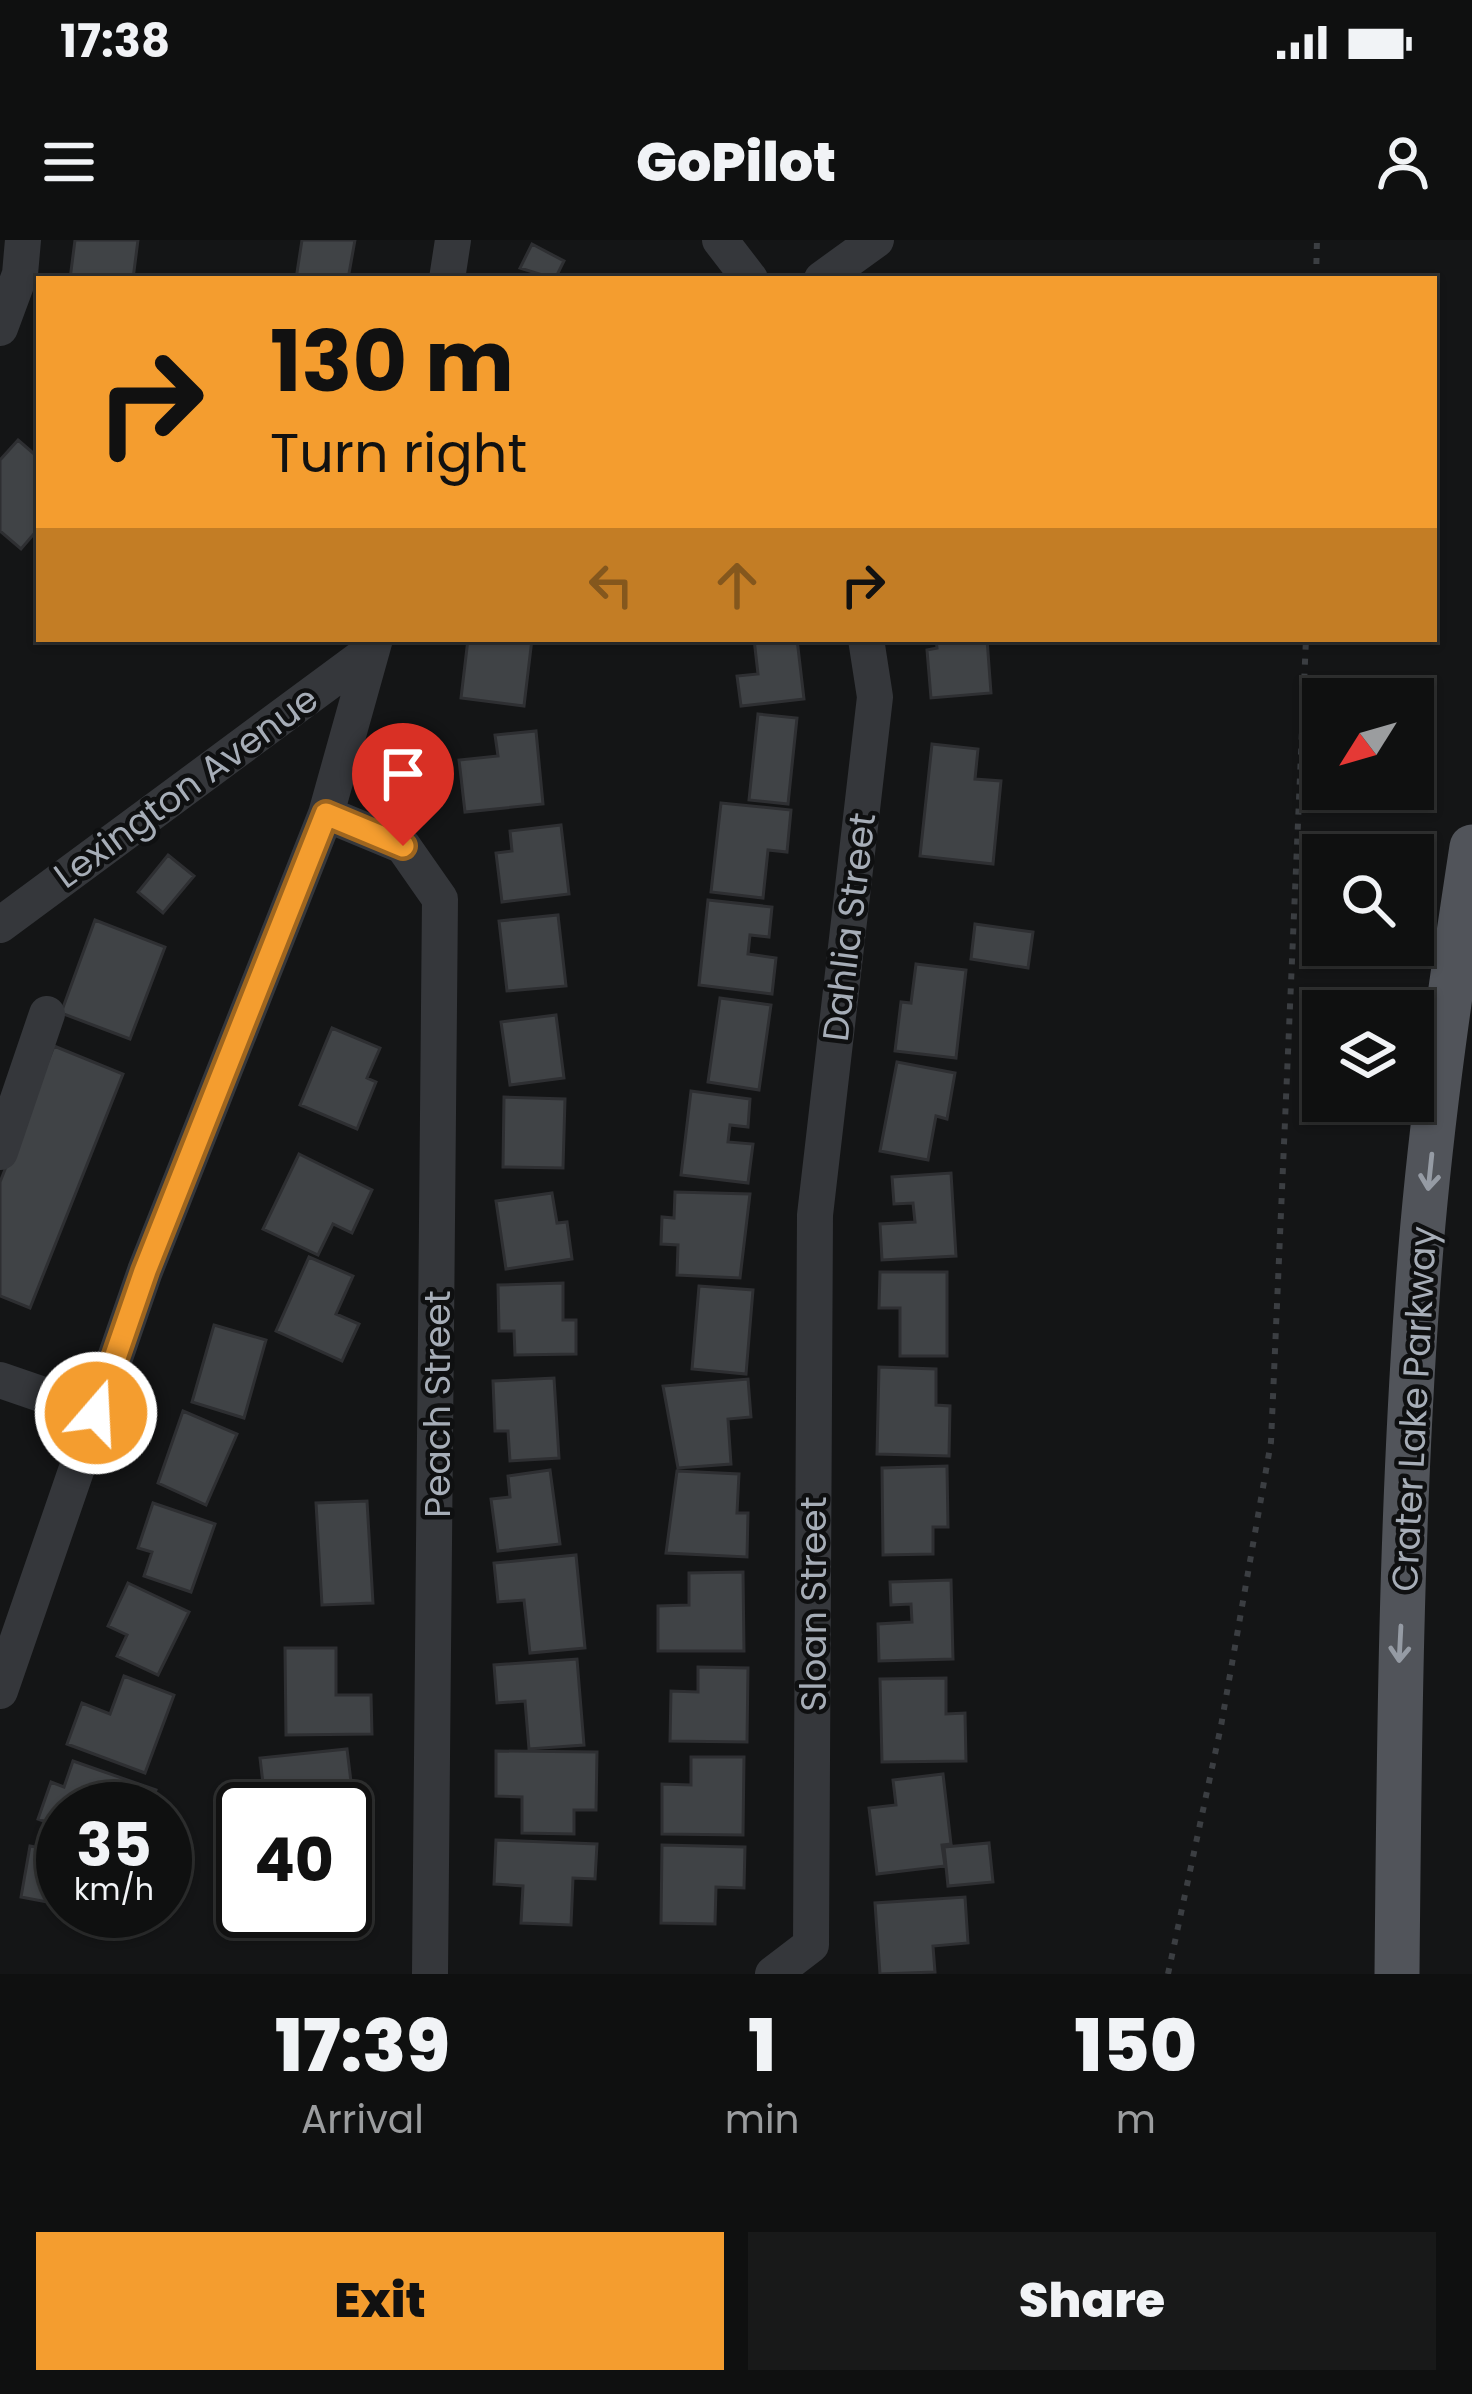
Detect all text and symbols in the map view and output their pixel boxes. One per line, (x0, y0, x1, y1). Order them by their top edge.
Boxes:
text: 17:38 (60, 10, 170, 73)
text: GoPilot (636, 124, 836, 200)
icon: menu (36, 129, 102, 195)
icon: person (1370, 129, 1436, 195)
text: 130 m (270, 303, 514, 420)
icon: right (72, 324, 228, 480)
text: Turn right (270, 415, 527, 491)
icon: left (578, 552, 644, 618)
icon: ahead (704, 552, 770, 618)
icon: right (830, 552, 896, 618)
street label: Lexington Avenue (43, 674, 329, 900)
north arrow (1302, 678, 1434, 810)
map controls (1302, 678, 1434, 1122)
pin (352, 723, 454, 846)
icon: arrive (370, 741, 436, 807)
street label: Dahlia Street (810, 810, 888, 1044)
button: search (1302, 834, 1434, 966)
button: layers (1302, 990, 1434, 1122)
one-way arrow (1418, 1151, 1441, 1190)
street label: Crater Lake Parkway (1379, 1225, 1449, 1593)
street label: Peach Street (412, 1290, 463, 1518)
position arrow (33, 1350, 159, 1476)
street label: Sloan Street (788, 1496, 839, 1712)
one-way arrow (1388, 1624, 1411, 1663)
speed limit sign: 40 (216, 1782, 372, 1938)
text: 35 (76, 1803, 152, 1887)
text: km/h (74, 1868, 154, 1911)
text: 17:39 (275, 1995, 450, 2096)
text: 1 (748, 1995, 776, 2096)
text: 150 (1075, 1995, 1197, 2096)
text: Arrival (301, 2092, 424, 2147)
text: min (725, 2092, 800, 2147)
text: m (1116, 2092, 1156, 2147)
button: Exit (36, 2232, 724, 2370)
button: Share (748, 2232, 1436, 2370)

